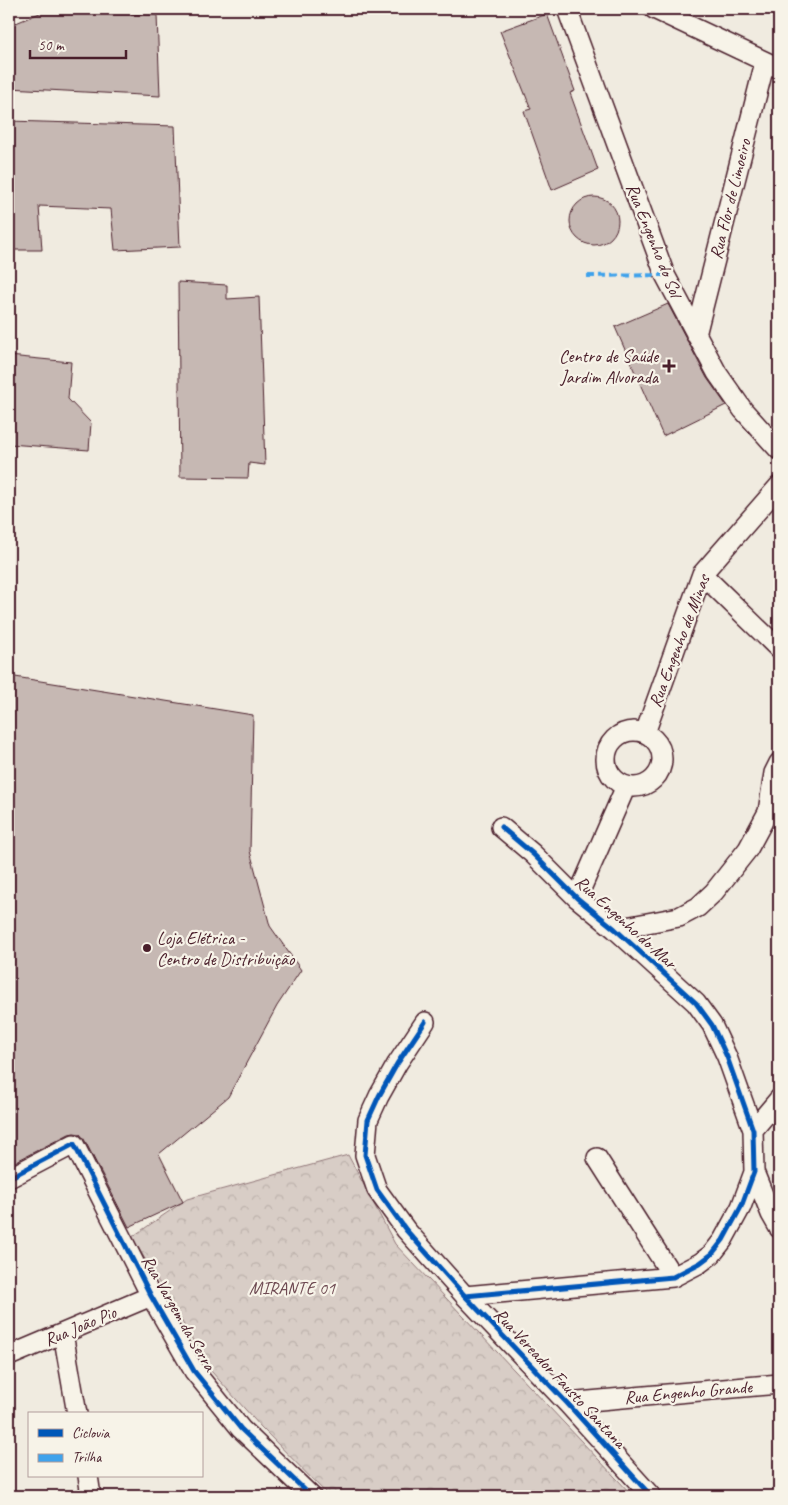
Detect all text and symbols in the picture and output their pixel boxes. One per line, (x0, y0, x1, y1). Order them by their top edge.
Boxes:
scale bar (30, 28, 126, 60)
text: 50 m (38, 36, 65, 55)
street label: Rua Flor de Limoeiro (704, 135, 756, 261)
street label: Rua Engenho do Sol (621, 180, 688, 303)
place label: Centro de Saúde Jardim Alvorada (559, 345, 660, 388)
marker: Centro de Saúde Jardim Alvorada (662, 359, 676, 373)
street label: Rua Engenho de Minas (644, 570, 715, 710)
street label: Rua Engenho do Mar (571, 871, 682, 974)
place label: Loja Elétrica - Centro de Distribuição (157, 927, 296, 970)
marker: Loja Elétrica - Centro de Distribuição (141, 942, 153, 954)
street label: Rua Vargem da Serra (137, 1251, 222, 1376)
park label: MIRANTE 01 (249, 1277, 336, 1299)
street label: Rua João Pio (41, 1300, 121, 1351)
street label: Rua Vereador Fausto Santana (489, 1303, 632, 1454)
street label: Rua Engenho Grande (623, 1375, 754, 1409)
legend (28, 1412, 202, 1478)
text: Ciclovia (72, 1424, 111, 1443)
text: Trilha (72, 1448, 102, 1467)

